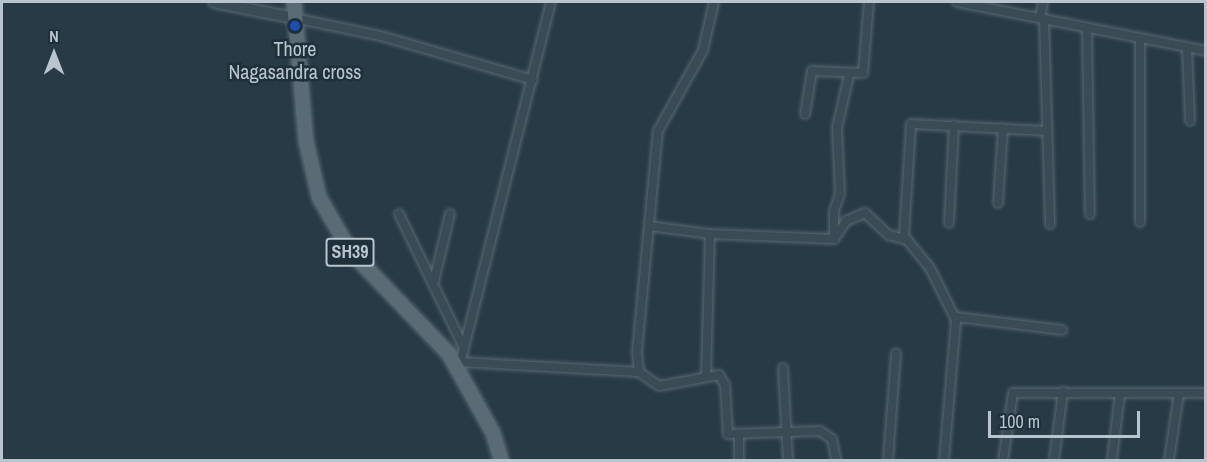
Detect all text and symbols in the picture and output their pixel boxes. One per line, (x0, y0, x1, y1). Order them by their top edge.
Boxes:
marker: Thore Nagasandra cross (288, 19, 302, 33)
north arrow (24, 24, 84, 84)
text: N (49, 25, 59, 47)
place label: Thore Nagasandra cross (228, 36, 362, 83)
road number: SH39 (324, 237, 376, 267)
scale bar (991, 399, 1142, 437)
text: 100 m (999, 409, 1040, 434)

